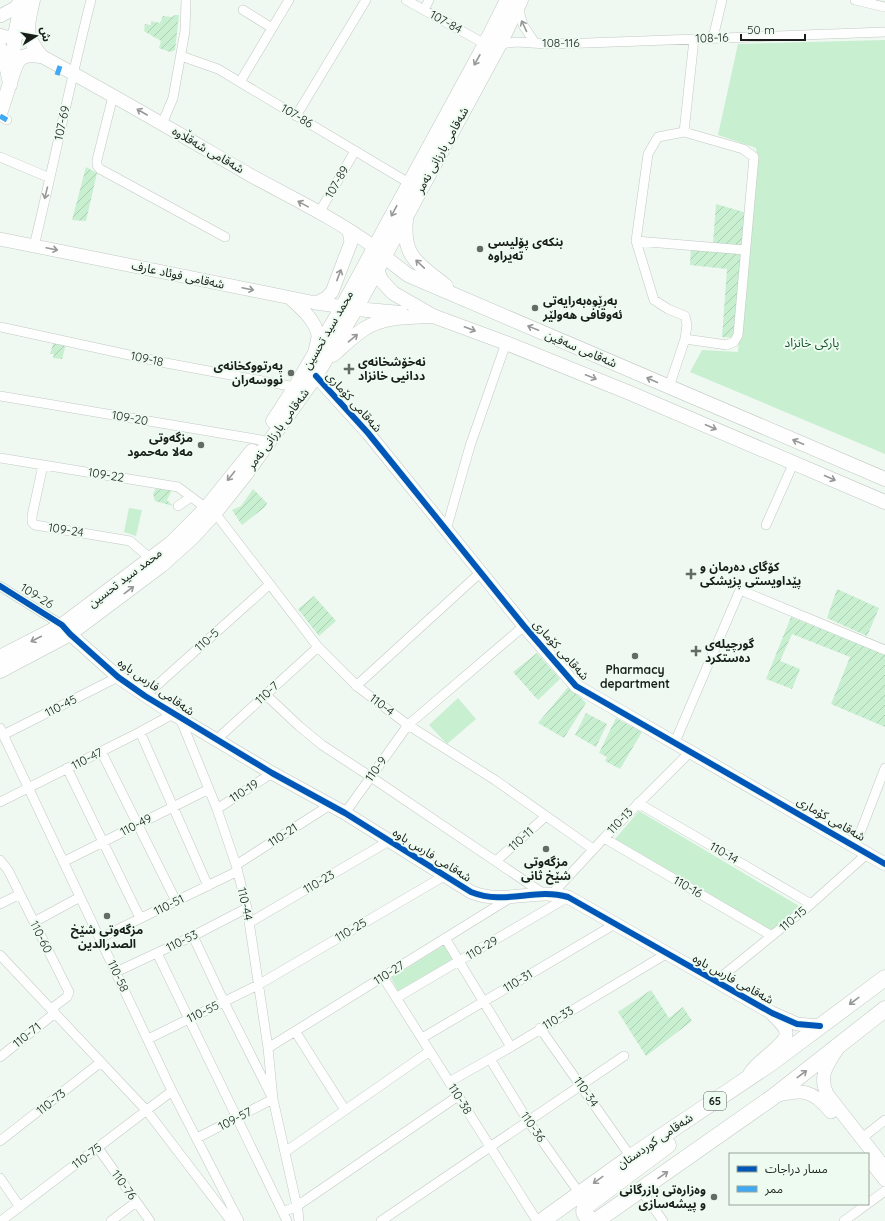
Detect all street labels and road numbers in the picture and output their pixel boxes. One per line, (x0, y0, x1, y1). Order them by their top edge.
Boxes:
street label: 107-84 (427, 7, 465, 37)
street label: 108-16 (695, 29, 729, 46)
street label: 108-116 (542, 35, 580, 50)
street label: 107-86 (279, 100, 316, 131)
street label: 107-69 (51, 104, 73, 142)
street label: شەقامی بارزانی نەمر (411, 104, 471, 196)
street label: شەقامی شەقڵاوە (170, 122, 248, 176)
street label: 107-89 (321, 163, 352, 201)
street label: شەقامی فوئاد عارف (130, 257, 226, 292)
street label: محمد سید تحسین (299, 288, 356, 372)
street label: شەقامی سەفین (543, 327, 619, 370)
street label: 109-18 (129, 348, 165, 369)
street label: شەقامی کۆماری (323, 368, 386, 435)
street label: شەقامی بارزانی نەمر (243, 385, 312, 473)
street label: 109-20 (111, 407, 149, 428)
street label: 109-22 (87, 464, 125, 485)
street label: 109-24 (47, 519, 85, 540)
street label: محمد سید تحسین (85, 545, 165, 610)
street label: 109-26 (18, 580, 57, 612)
street label: شەقامی کۆماری (530, 616, 593, 683)
street label: 110-5 (192, 625, 222, 654)
street label: شەقامی فارس باوە (115, 655, 198, 719)
street label: 110-7 (252, 678, 282, 707)
street label: 110-4 (367, 690, 398, 719)
street label: 110-45 (42, 691, 79, 720)
street label: 110-47 (69, 744, 105, 773)
street label: 110-9 (361, 753, 390, 784)
street label: 110-19 (227, 776, 261, 805)
street label: شەقامی کۆماری (794, 793, 868, 844)
street label: 110-13 (604, 804, 636, 837)
street label: 110-49 (117, 810, 154, 839)
street label: 110-21 (265, 820, 300, 850)
street label: 110-11 (505, 823, 536, 854)
street label: شەقامی فارس باوە (390, 824, 474, 885)
street label: 110-14 (707, 838, 741, 867)
street label: 110-23 (300, 867, 337, 896)
street label: 110-16 (671, 872, 706, 901)
street label: 110-44 (235, 886, 256, 922)
street label: 110-51 (151, 891, 186, 918)
street label: 110-15 (776, 903, 809, 934)
street label: 110-25 (332, 915, 369, 945)
street label: 110-60 (27, 918, 56, 955)
street label: 110-53 (163, 926, 200, 955)
street label: 110-29 (463, 932, 501, 963)
street label: شەقامی فارس باوە (690, 950, 776, 1007)
street label: 110-58 (105, 957, 132, 994)
street label: 110-27 (371, 957, 407, 988)
street label: 110-31 (500, 966, 535, 995)
street label: 110-55 (184, 997, 221, 1026)
street label: 110-33 (540, 1003, 576, 1033)
street label: 110-71 (10, 1019, 44, 1050)
street label: 110-34 (571, 1074, 602, 1110)
street label: 110-38 (445, 1081, 476, 1117)
street label: 110-73 (33, 1085, 68, 1118)
road number: 65 (704, 1092, 726, 1110)
street label: 109-57 (215, 1104, 254, 1133)
street label: 110-36 (518, 1109, 549, 1145)
street label: شەقامی کوردستان (614, 1110, 696, 1172)
street label: 110-75 (69, 1140, 105, 1172)
street label: 110-76 (109, 1167, 140, 1203)

